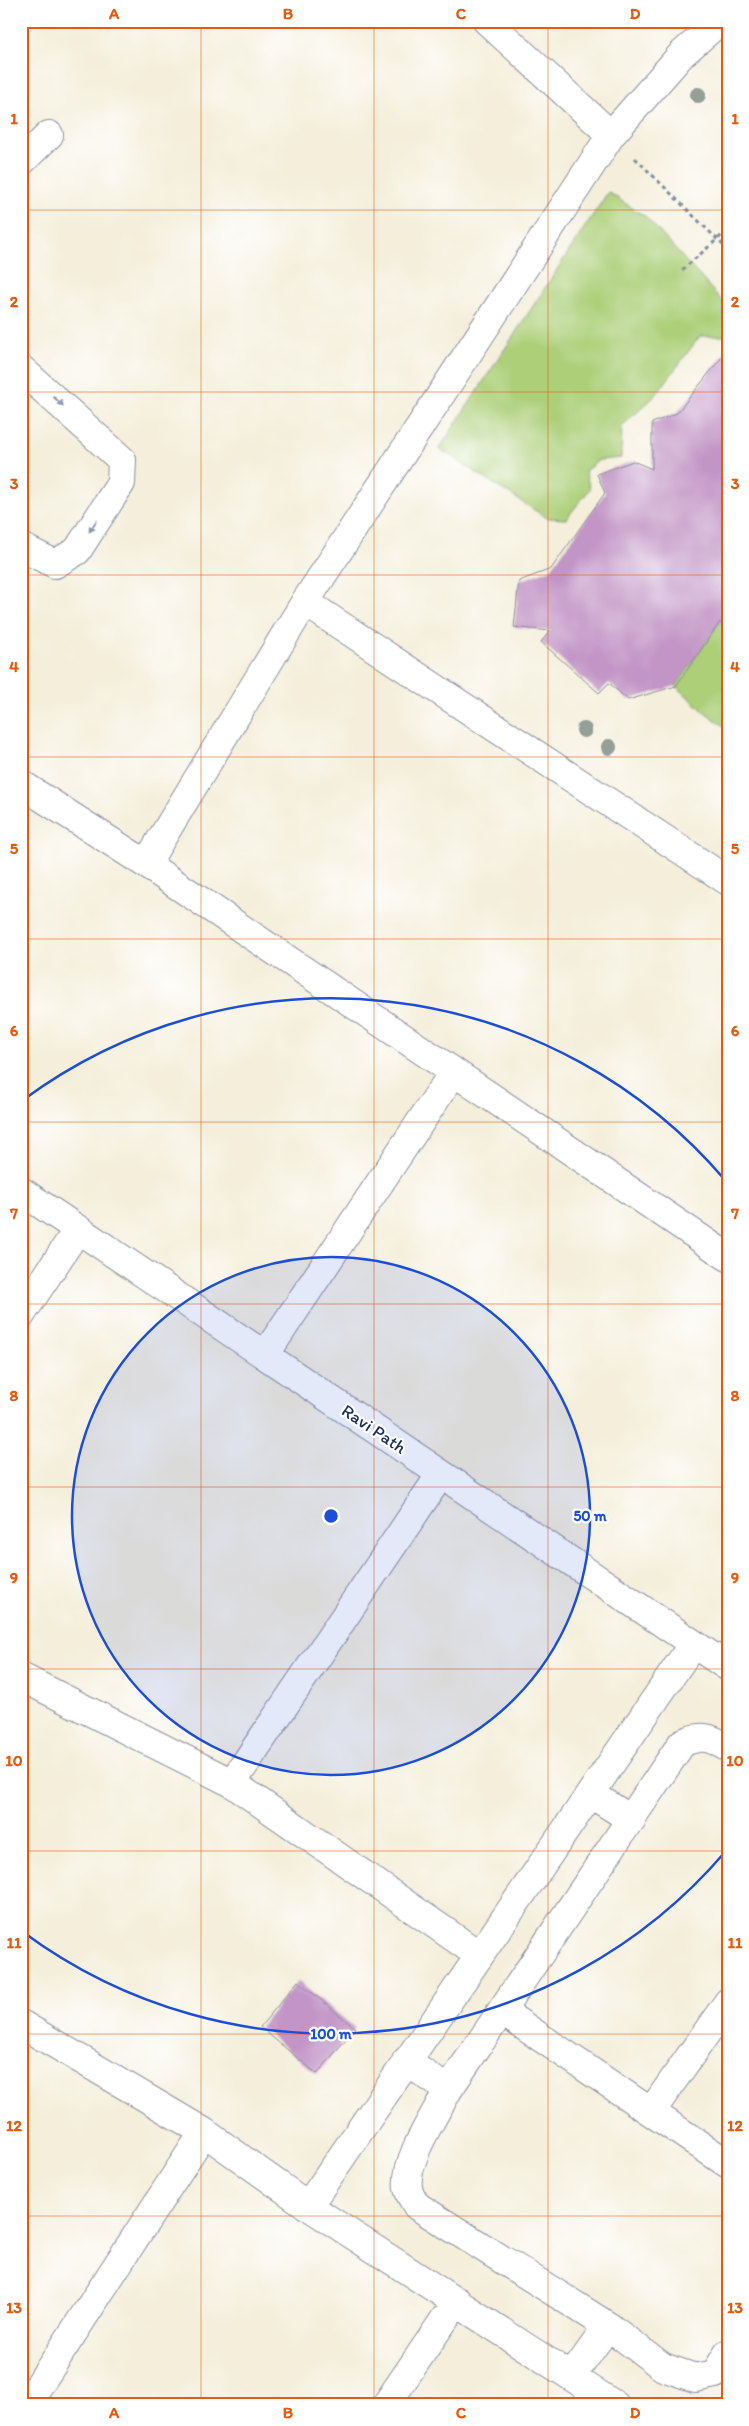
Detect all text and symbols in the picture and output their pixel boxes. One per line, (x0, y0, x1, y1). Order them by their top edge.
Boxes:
text: A (108, 4, 120, 23)
text: B (283, 4, 294, 23)
text: C (456, 4, 467, 23)
text: D (630, 4, 641, 23)
text: 1 (10, 109, 18, 128)
text: 1 (731, 109, 739, 128)
text: 2 (10, 292, 19, 311)
text: 2 (731, 292, 740, 311)
one-way arrow (51, 396, 64, 407)
text: 3 (10, 474, 19, 493)
text: 3 (731, 474, 740, 493)
one-way arrow (88, 520, 98, 533)
text: 4 (9, 657, 19, 676)
text: 4 (730, 657, 740, 676)
text: 5 (10, 839, 19, 858)
text: 5 (731, 839, 740, 858)
text: 6 (10, 1021, 19, 1040)
text: 6 (731, 1021, 740, 1040)
text: 7 (9, 1204, 18, 1223)
text: 7 (730, 1204, 739, 1223)
text: 8 (10, 1386, 19, 1405)
text: 8 (731, 1386, 740, 1405)
street label: Ravi Path (338, 1399, 411, 1459)
centre of rings (322, 1507, 340, 1525)
text: 50 m (573, 1507, 607, 1525)
text: 9 (10, 1568, 18, 1587)
text: 9 (731, 1568, 739, 1587)
text: 10 (5, 1751, 23, 1770)
text: 10 (726, 1751, 744, 1770)
text: 11 (7, 1933, 22, 1952)
text: 11 (728, 1933, 743, 1952)
text: 100 m (310, 2025, 352, 2043)
text: 12 (6, 2116, 23, 2135)
text: 12 (727, 2116, 744, 2135)
text: 13 (6, 2298, 22, 2317)
text: 13 (727, 2298, 743, 2317)
text: A (108, 2403, 120, 2422)
text: B (283, 2403, 294, 2422)
text: C (456, 2403, 467, 2422)
text: D (630, 2403, 641, 2422)

